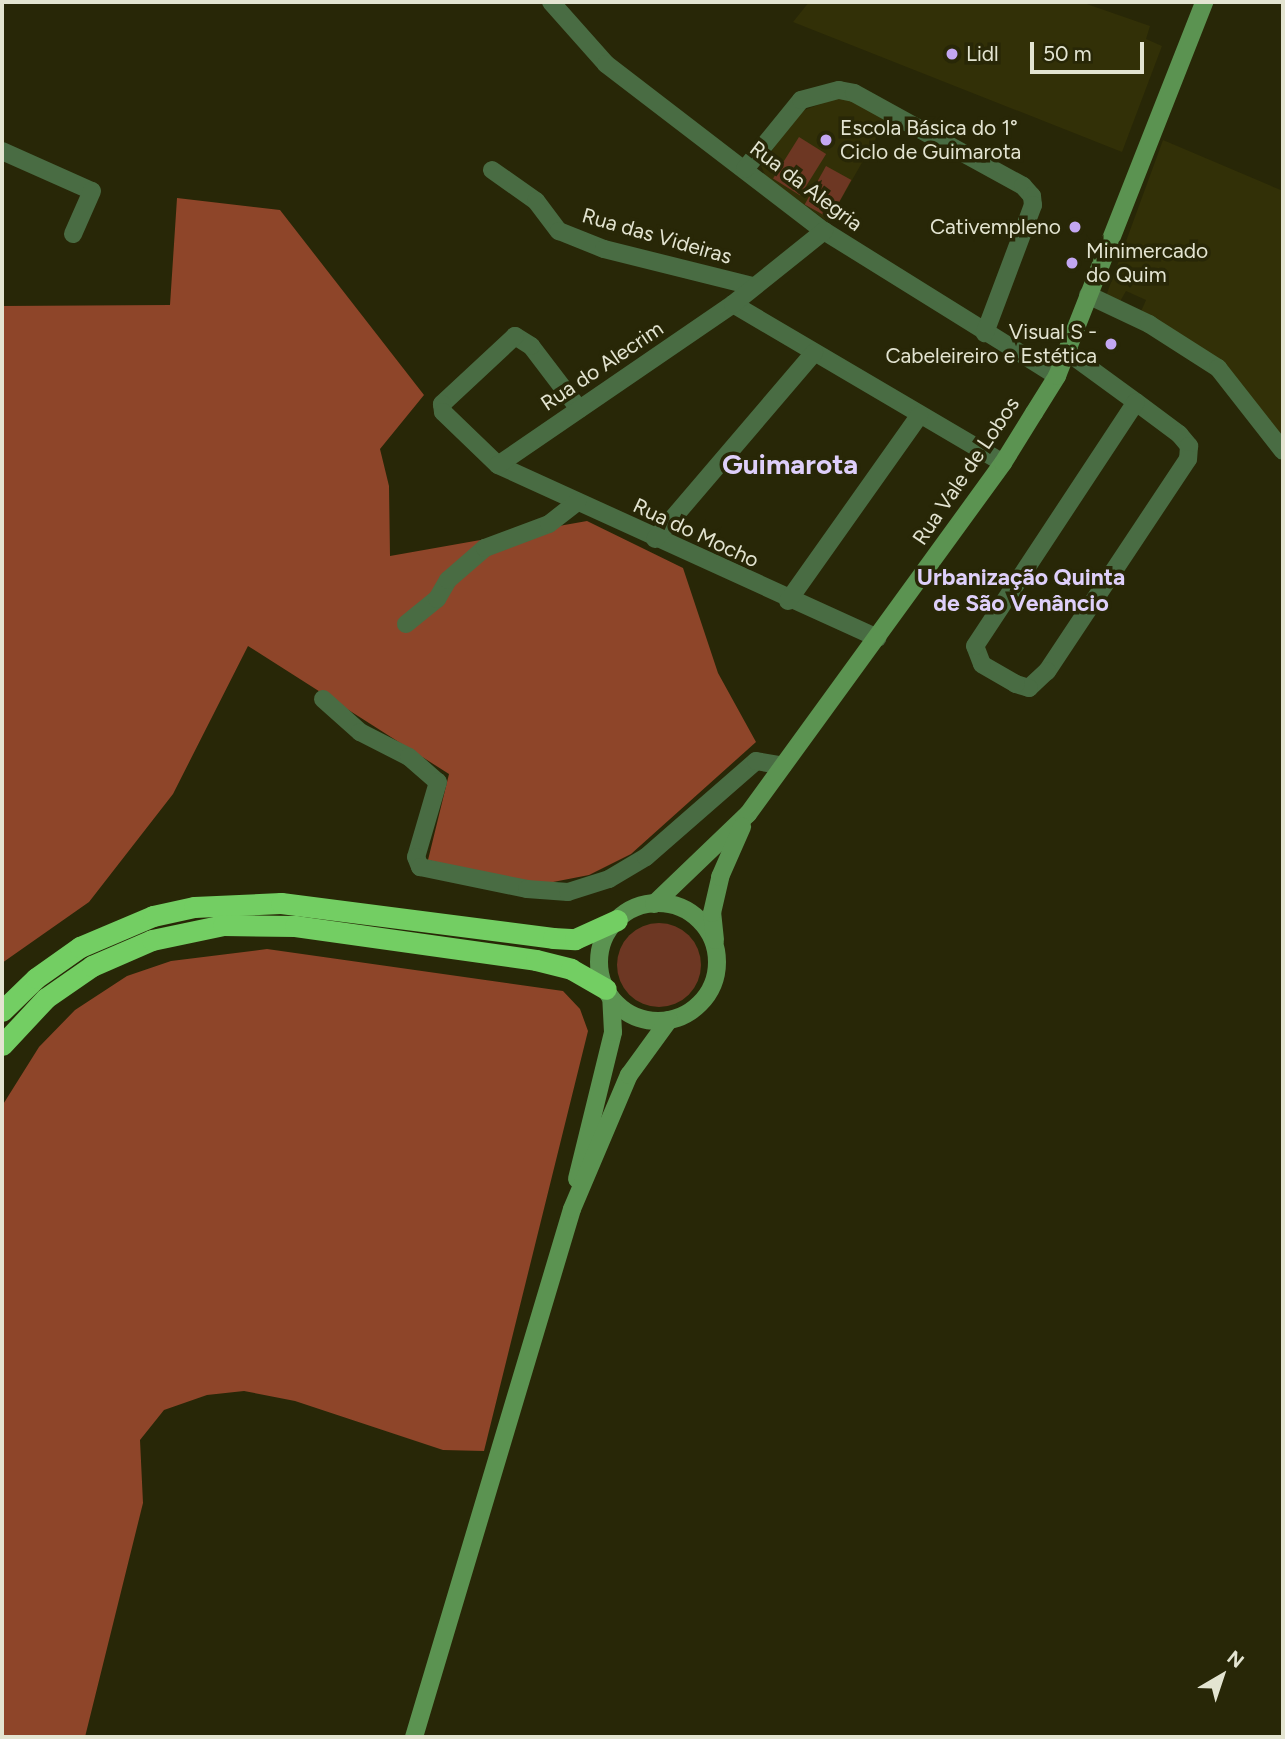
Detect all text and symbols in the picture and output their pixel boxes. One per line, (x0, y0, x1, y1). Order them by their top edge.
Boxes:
scale bar (1033, 28, 1147, 72)
place label: Lidl (966, 41, 999, 67)
text: 50 m (1043, 41, 1092, 66)
marker: Lidl (944, 46, 960, 62)
place label: Escola Básica do 1° Ciclo de Guimarota (840, 115, 1021, 165)
marker: Escola Básica do 1° Ciclo de Guimarota (818, 132, 834, 148)
street label: Rua da Alegria (745, 136, 867, 236)
street label: Rua das Videiras (579, 203, 735, 269)
place label: Cativempleno (930, 214, 1061, 240)
marker: Cativempleno (1067, 219, 1083, 235)
place label: Minimercado do Quim (1086, 238, 1208, 288)
marker: Minimercado do Quim (1064, 255, 1080, 271)
street label: Rua do Alecrim (536, 316, 668, 416)
place label: Visual S - Cabeleireiro e Estética (885, 319, 1097, 369)
marker: Visual S - Cabeleireiro e Estética (1103, 336, 1119, 352)
street label: Rua Vale de Lobos (907, 392, 1025, 550)
district label: Guimarota (722, 447, 858, 481)
street label: Rua do Mocho (629, 493, 763, 573)
district label: Urbanização Quinta de São Venâncio (917, 563, 1125, 617)
north arrow (1187, 1641, 1257, 1711)
text: N (1223, 1646, 1248, 1673)

